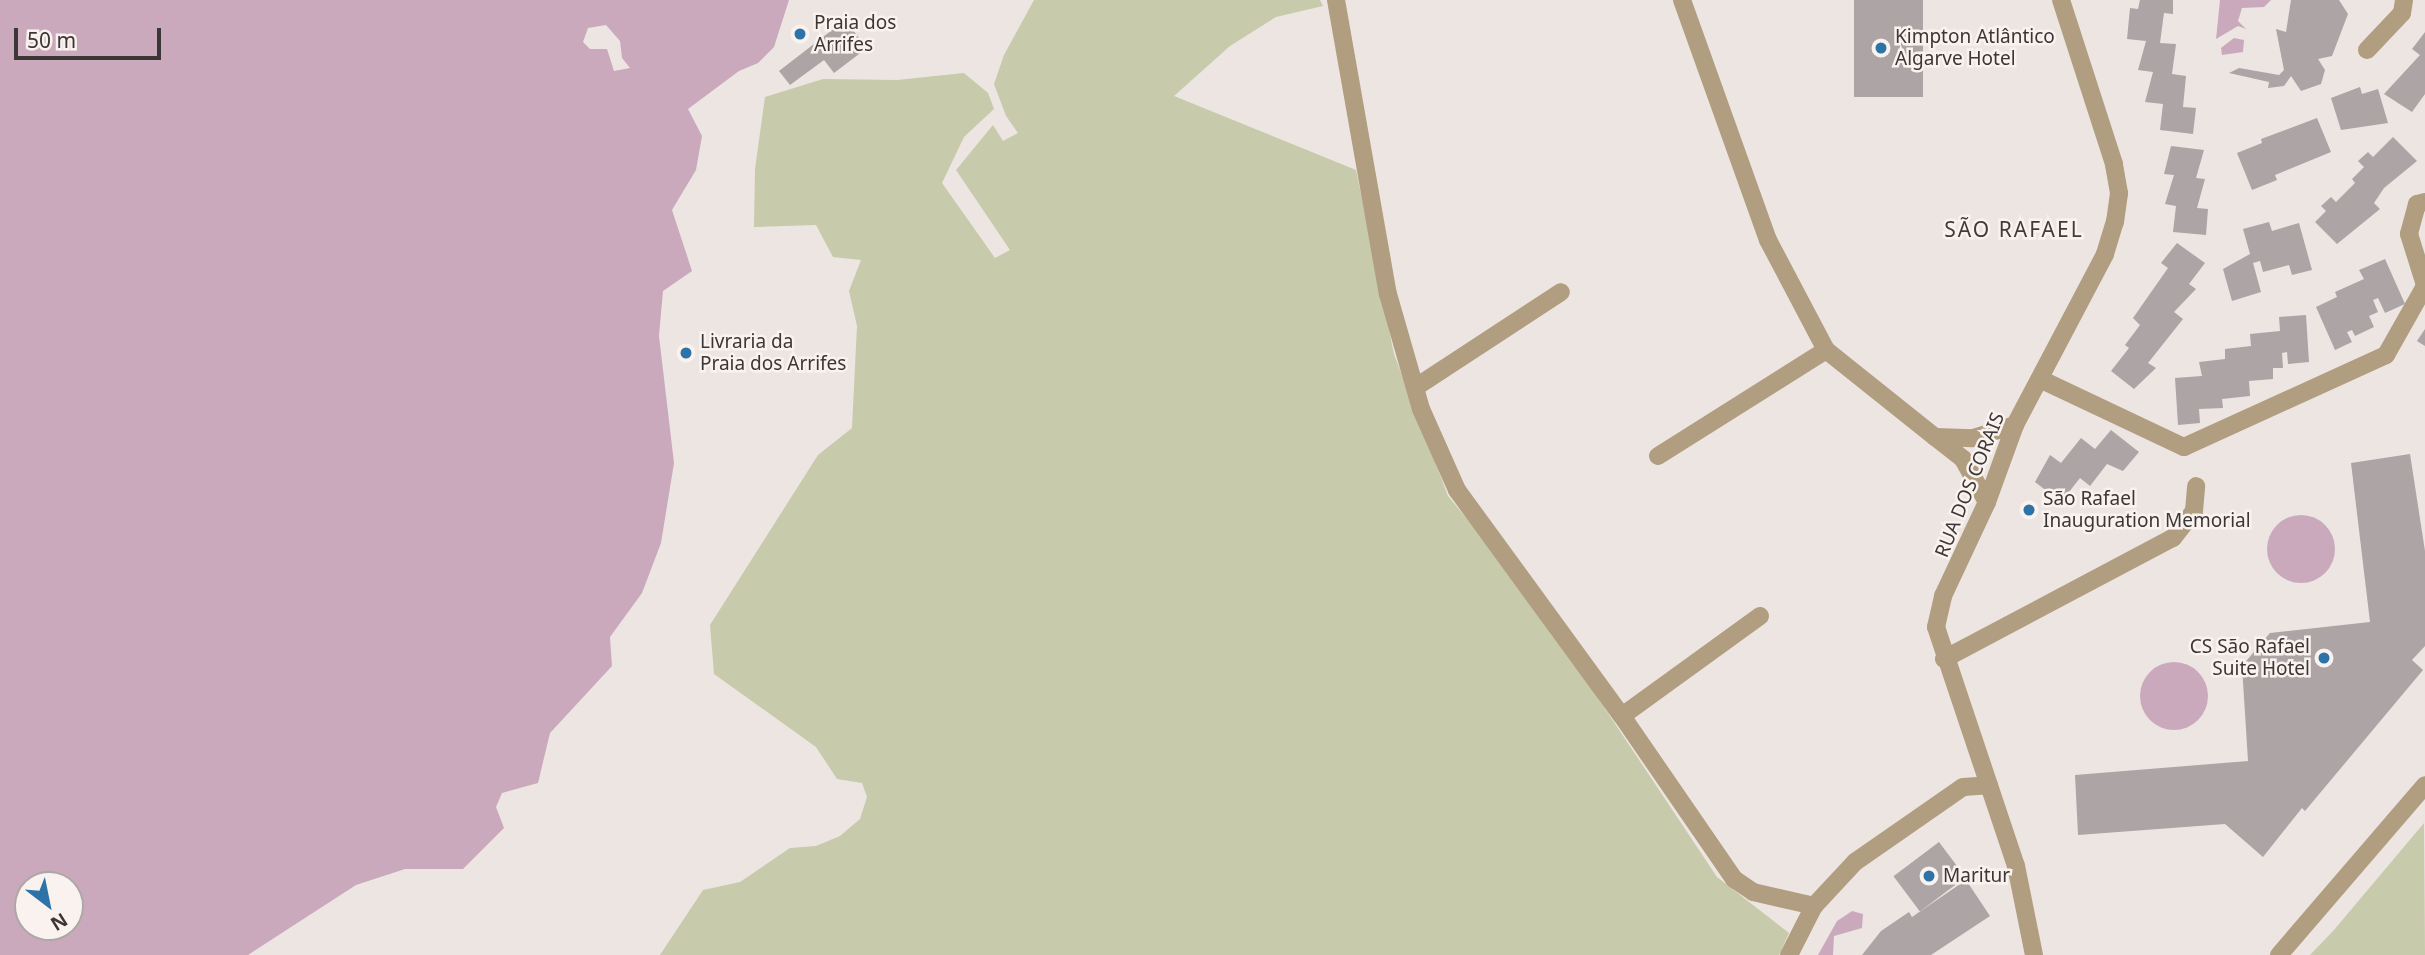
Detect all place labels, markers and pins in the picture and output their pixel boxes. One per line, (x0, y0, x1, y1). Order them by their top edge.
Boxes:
place label: Praia dos Arrifes (814, 12, 896, 56)
marker: Praia dos Arrifes (792, 26, 808, 42)
place label: Kimpton Atlântico Algarve Hotel (1895, 26, 2055, 70)
marker: Kimpton Atlântico Algarve Hotel (1873, 40, 1889, 56)
place label: Livraria da Praia dos Arrifes (700, 331, 846, 375)
marker: Livraria da Praia dos Arrifes (678, 345, 694, 361)
place label: São Rafael Inauguration Memorial (2043, 488, 2251, 532)
marker: São Rafael Inauguration Memorial (2021, 502, 2037, 518)
place label: CS São Rafael Suite Hotel (2190, 636, 2310, 680)
marker: CS São Rafael Suite Hotel (2316, 650, 2332, 666)
place label: Maritur (1943, 865, 2010, 887)
marker: Maritur (1921, 868, 1937, 884)

